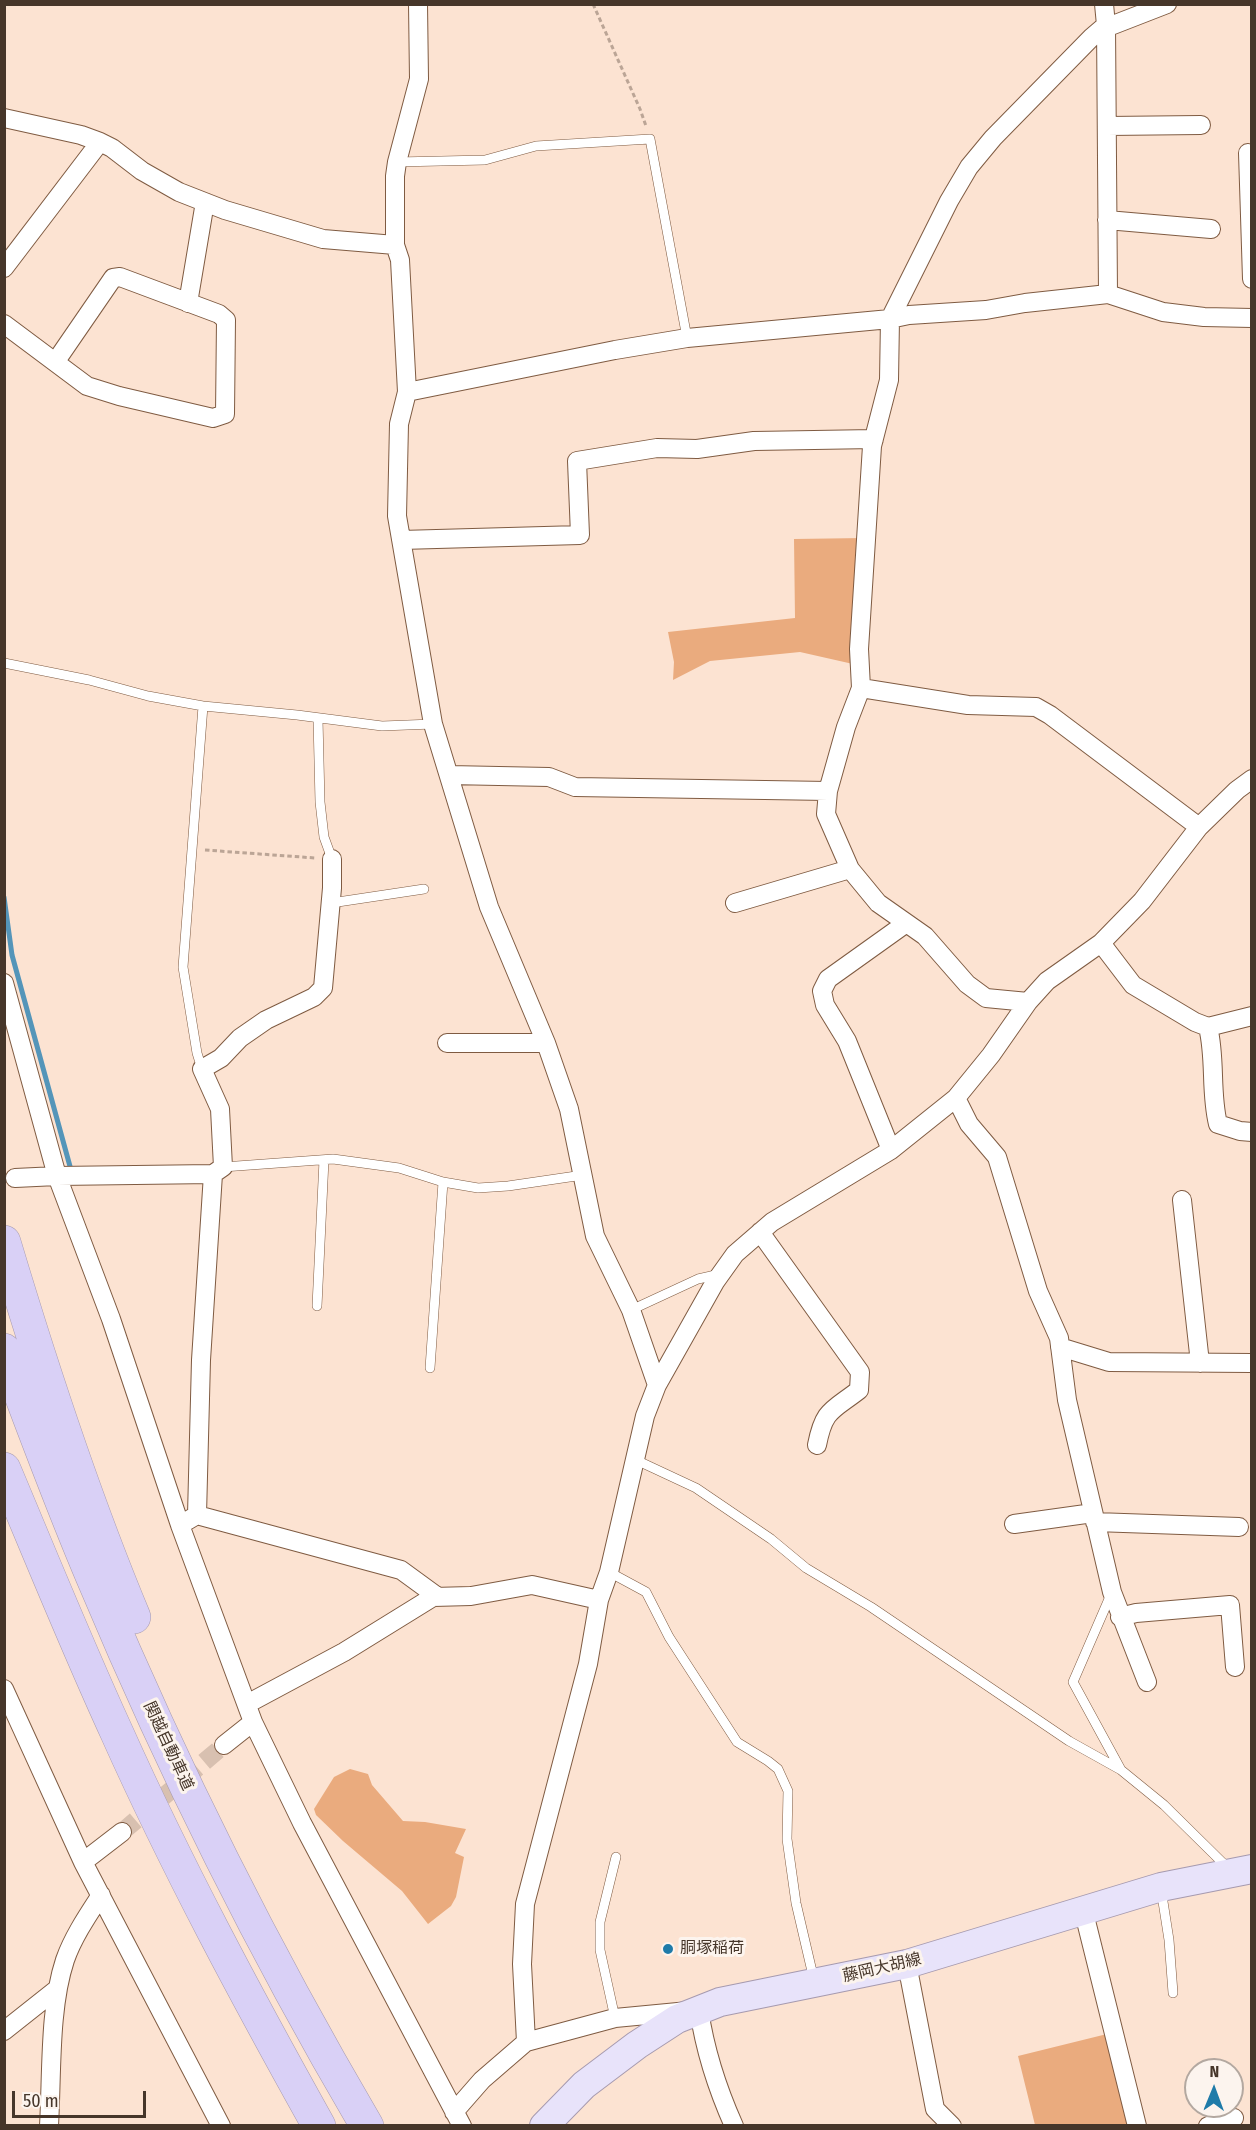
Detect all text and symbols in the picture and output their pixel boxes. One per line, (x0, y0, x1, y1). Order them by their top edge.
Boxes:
street label: 関越自動車道 (139, 1698, 197, 1794)
place label: 胴塚稲荷 (680, 1939, 744, 1959)
marker: 胴塚稲荷 (661, 1942, 675, 1956)
street label: 藤岡大胡線 (841, 1950, 923, 1986)
north arrow (1184, 2058, 1244, 2118)
text: N (1209, 2062, 1219, 2081)
scale bar (15, 2079, 148, 2117)
text: 50 m (23, 2090, 59, 2112)

